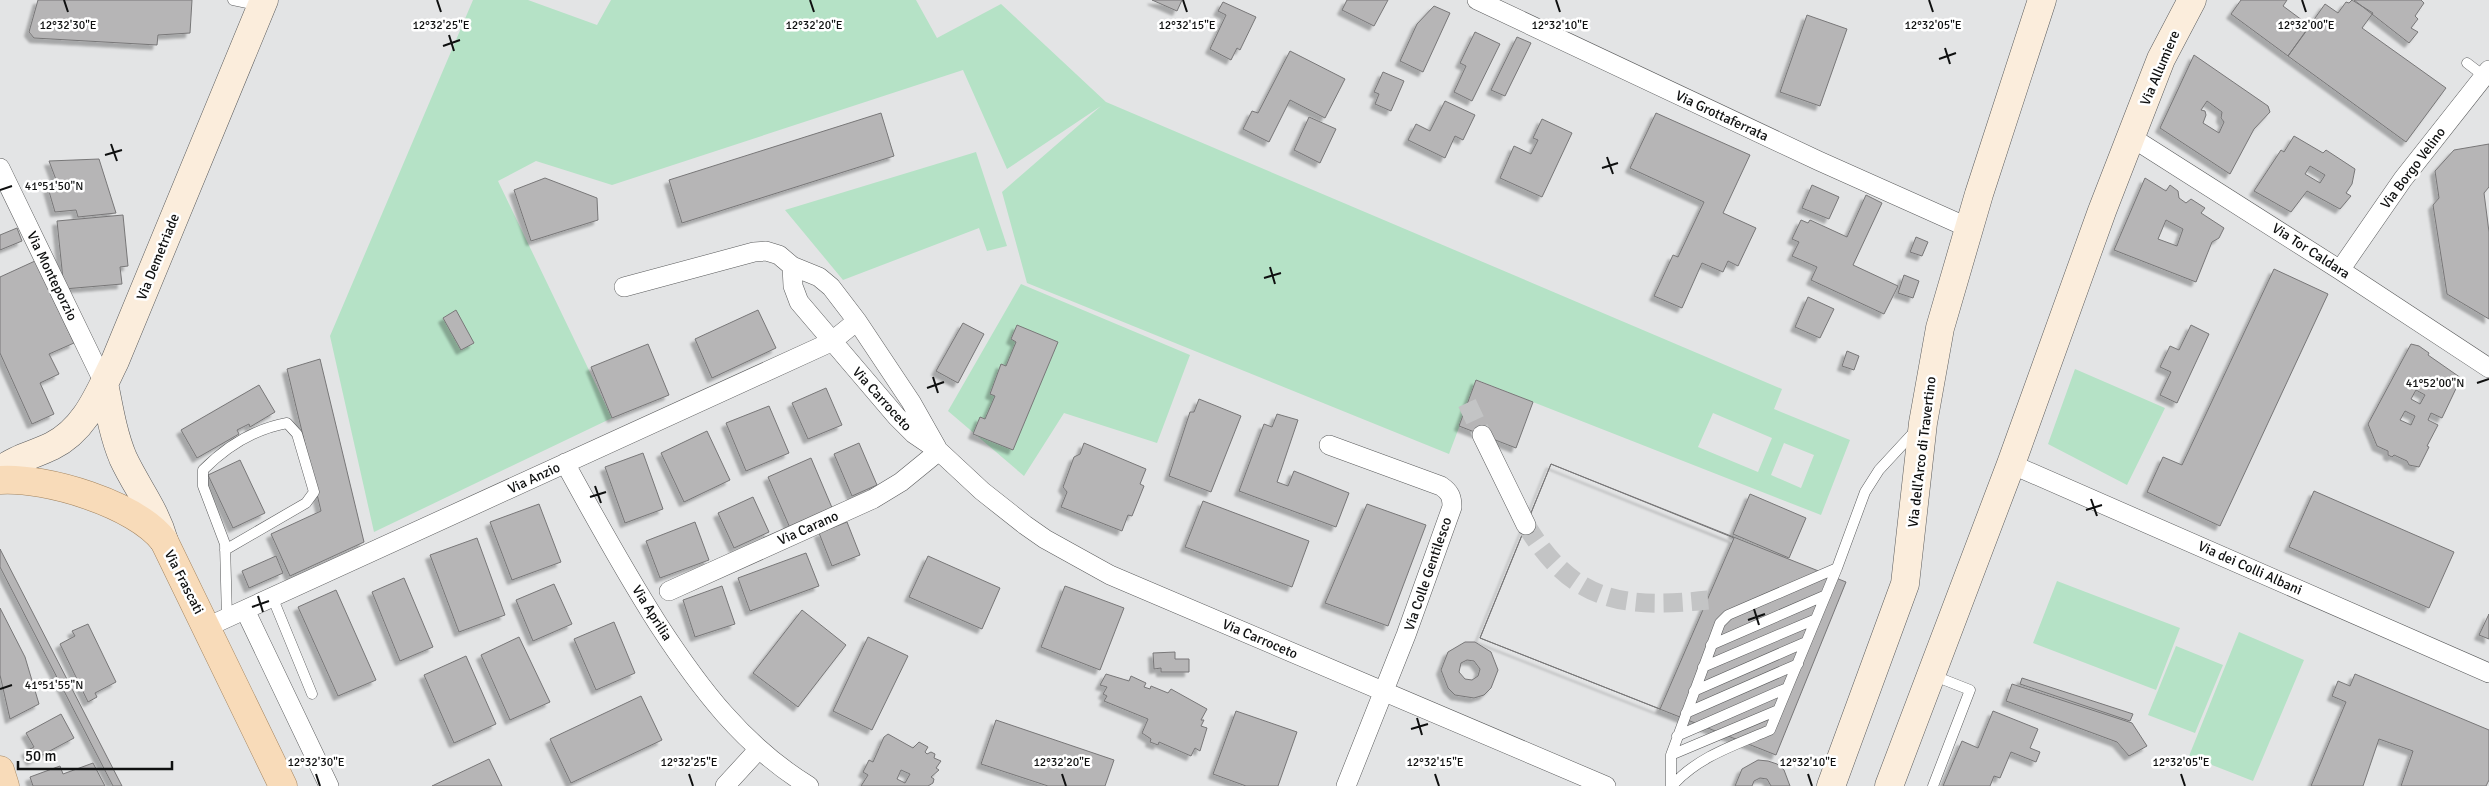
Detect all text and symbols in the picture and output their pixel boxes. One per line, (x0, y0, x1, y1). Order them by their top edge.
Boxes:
text: 12°32'30"E (39, 18, 97, 33)
text: 12°32'25"E (412, 18, 470, 33)
text: 12°32'20"E (785, 18, 843, 33)
text: 12°32'15"E (1158, 18, 1216, 33)
text: 12°32'10"E (1531, 18, 1589, 33)
text: 12°32'05"E (1904, 18, 1962, 33)
text: 12°32'00"E (2277, 18, 2335, 33)
street label: Via Allumiere (2137, 28, 2183, 108)
street label: Via Grottaferrata (1673, 87, 1771, 145)
street label: Via Borgo Velino (2377, 124, 2449, 212)
text: 41°51'50"N (25, 179, 83, 194)
street label: Via Demetriade (133, 211, 183, 303)
street label: Via Tor Caldara (2269, 220, 2353, 282)
street label: Via Monteporzio (23, 229, 81, 323)
street label: Via Carroceto (849, 363, 915, 435)
street label: Via dell'Arco di Travertino (1904, 376, 1940, 528)
text: 41°52'00"N (2406, 376, 2464, 391)
street label: Via Anzio (505, 459, 563, 497)
street label: Via Carano (775, 507, 841, 549)
street label: Via Colle Gentilesco (1401, 515, 1455, 633)
street label: Via dei Colli Albani (2195, 537, 2305, 599)
street label: Via Frascati (161, 547, 207, 617)
street label: Via Aprilia (628, 582, 676, 644)
street label: Via Carroceto (1220, 615, 1300, 663)
text: 41°51'55"N (25, 678, 83, 693)
scale bar (18, 738, 171, 770)
text: 50 m (25, 747, 56, 765)
text: 12°32'30"E (287, 755, 345, 770)
text: 12°32'25"E (660, 755, 718, 770)
text: 12°32'20"E (1033, 755, 1091, 770)
text: 12°32'15"E (1406, 755, 1464, 770)
text: 12°32'10"E (1779, 755, 1837, 770)
text: 12°32'05"E (2152, 755, 2210, 770)

